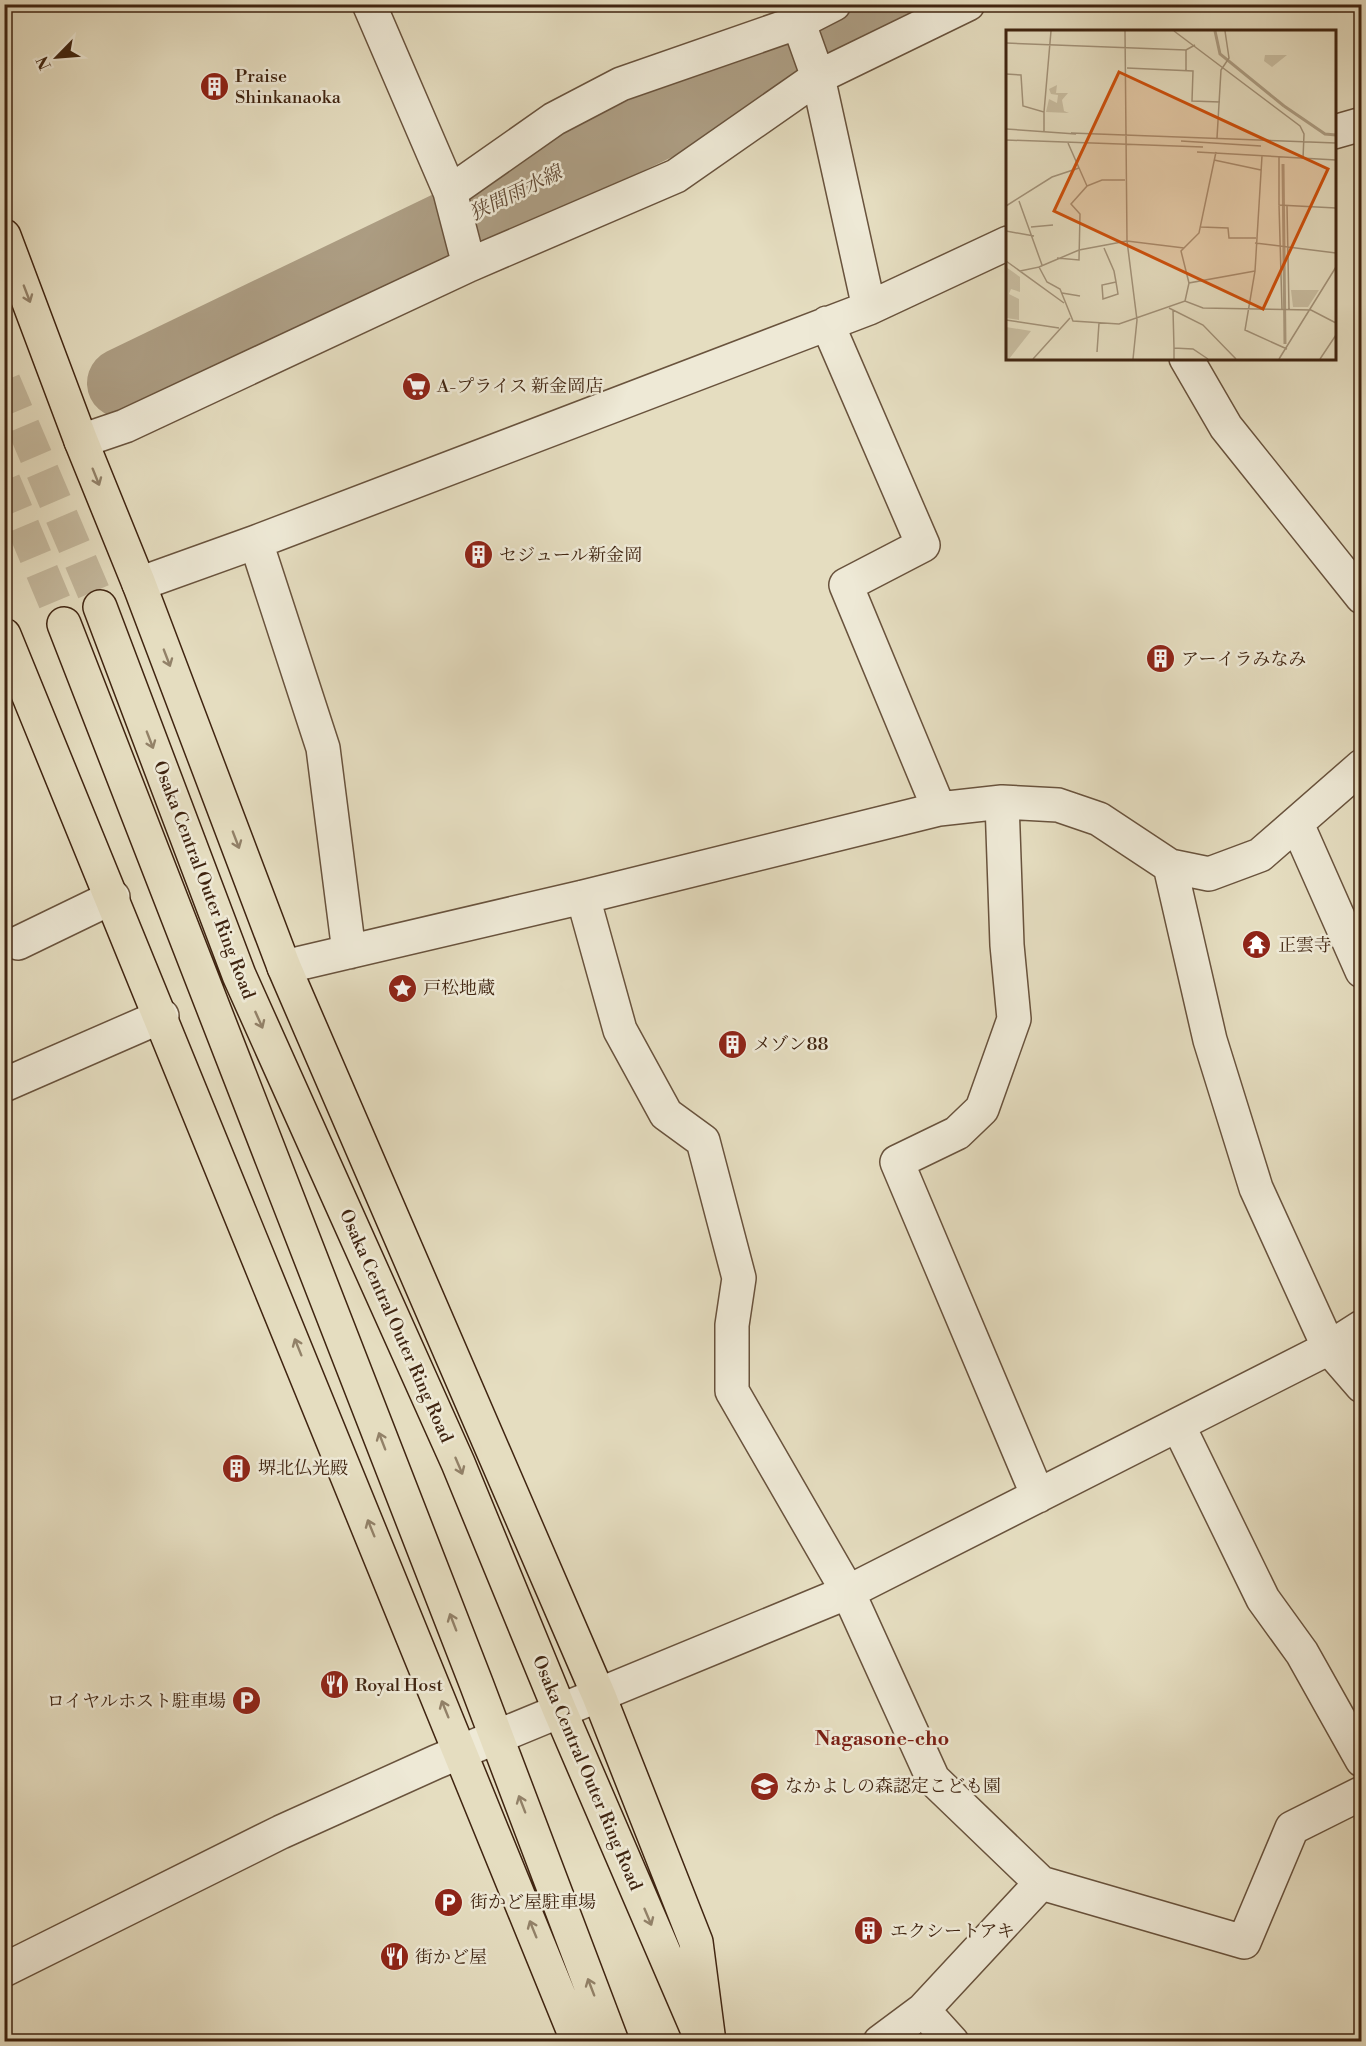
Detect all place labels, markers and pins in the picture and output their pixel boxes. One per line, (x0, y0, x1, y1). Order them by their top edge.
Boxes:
place label: Praise Shinkanaoka (235, 65, 342, 109)
building icon: Praise Shinkanaoka (198, 70, 230, 102)
supermarket icon: A-プライス 新金岡店 (400, 370, 432, 402)
place label: A-プライス 新金岡店 (436, 375, 603, 398)
building icon: セジュール新金岡 (462, 539, 494, 571)
place label: セジュール新金岡 (499, 544, 642, 567)
building icon: アーイラみなみ (1144, 643, 1176, 675)
place label: アーイラみなみ (1181, 648, 1306, 671)
temple icon: 正雲寺 (1241, 929, 1273, 961)
place label: 正雲寺 (1278, 934, 1332, 957)
place icon: 戸松地蔵 (386, 972, 418, 1004)
place label: 戸松地蔵 (423, 977, 495, 1000)
building icon: メゾン88 (716, 1028, 748, 1060)
place label: メゾン88 (753, 1033, 829, 1056)
building icon: 堺北仏光殿 (221, 1452, 253, 1484)
place label: 堺北仏光殿 (258, 1457, 348, 1480)
restaurant icon: Royal Host (318, 1669, 350, 1701)
place label: Royal Host (355, 1674, 443, 1697)
parking icon: ロイヤルホスト駐車場 (231, 1685, 263, 1717)
place label: ロイヤルホスト駐車場 (47, 1690, 226, 1713)
school or university icon: なかよしの森認定こども園 (748, 1770, 780, 1802)
place label: なかよしの森認定こども園 (785, 1775, 1001, 1798)
parking icon: 街かど屋駐車場 (433, 1886, 465, 1918)
place label: 街かど屋駐車場 (470, 1891, 596, 1914)
building icon: エクシートアキ (853, 1915, 885, 1947)
place label: エクシートアキ (890, 1920, 1015, 1943)
restaurant icon: 街かど屋 (378, 1941, 410, 1973)
place label: 街かど屋 (415, 1946, 487, 1969)

